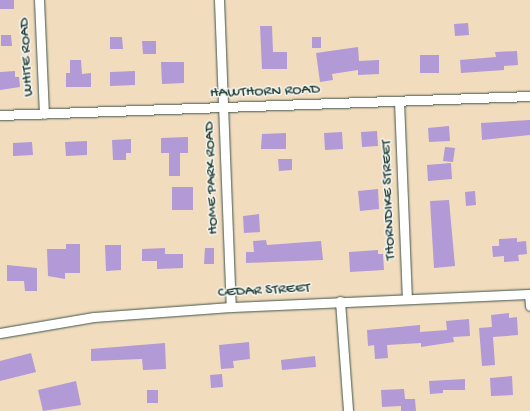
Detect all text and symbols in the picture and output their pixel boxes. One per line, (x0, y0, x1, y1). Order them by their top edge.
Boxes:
street label: WHITE ROAD (16, 17, 38, 97)
street label: HAWTHORN ROAD (210, 81, 320, 103)
street label: HOME PARK ROAD (201, 121, 223, 235)
street label: THORNDIKE STREET (378, 139, 400, 261)
street label: CEDAR STREET (217, 280, 311, 302)

